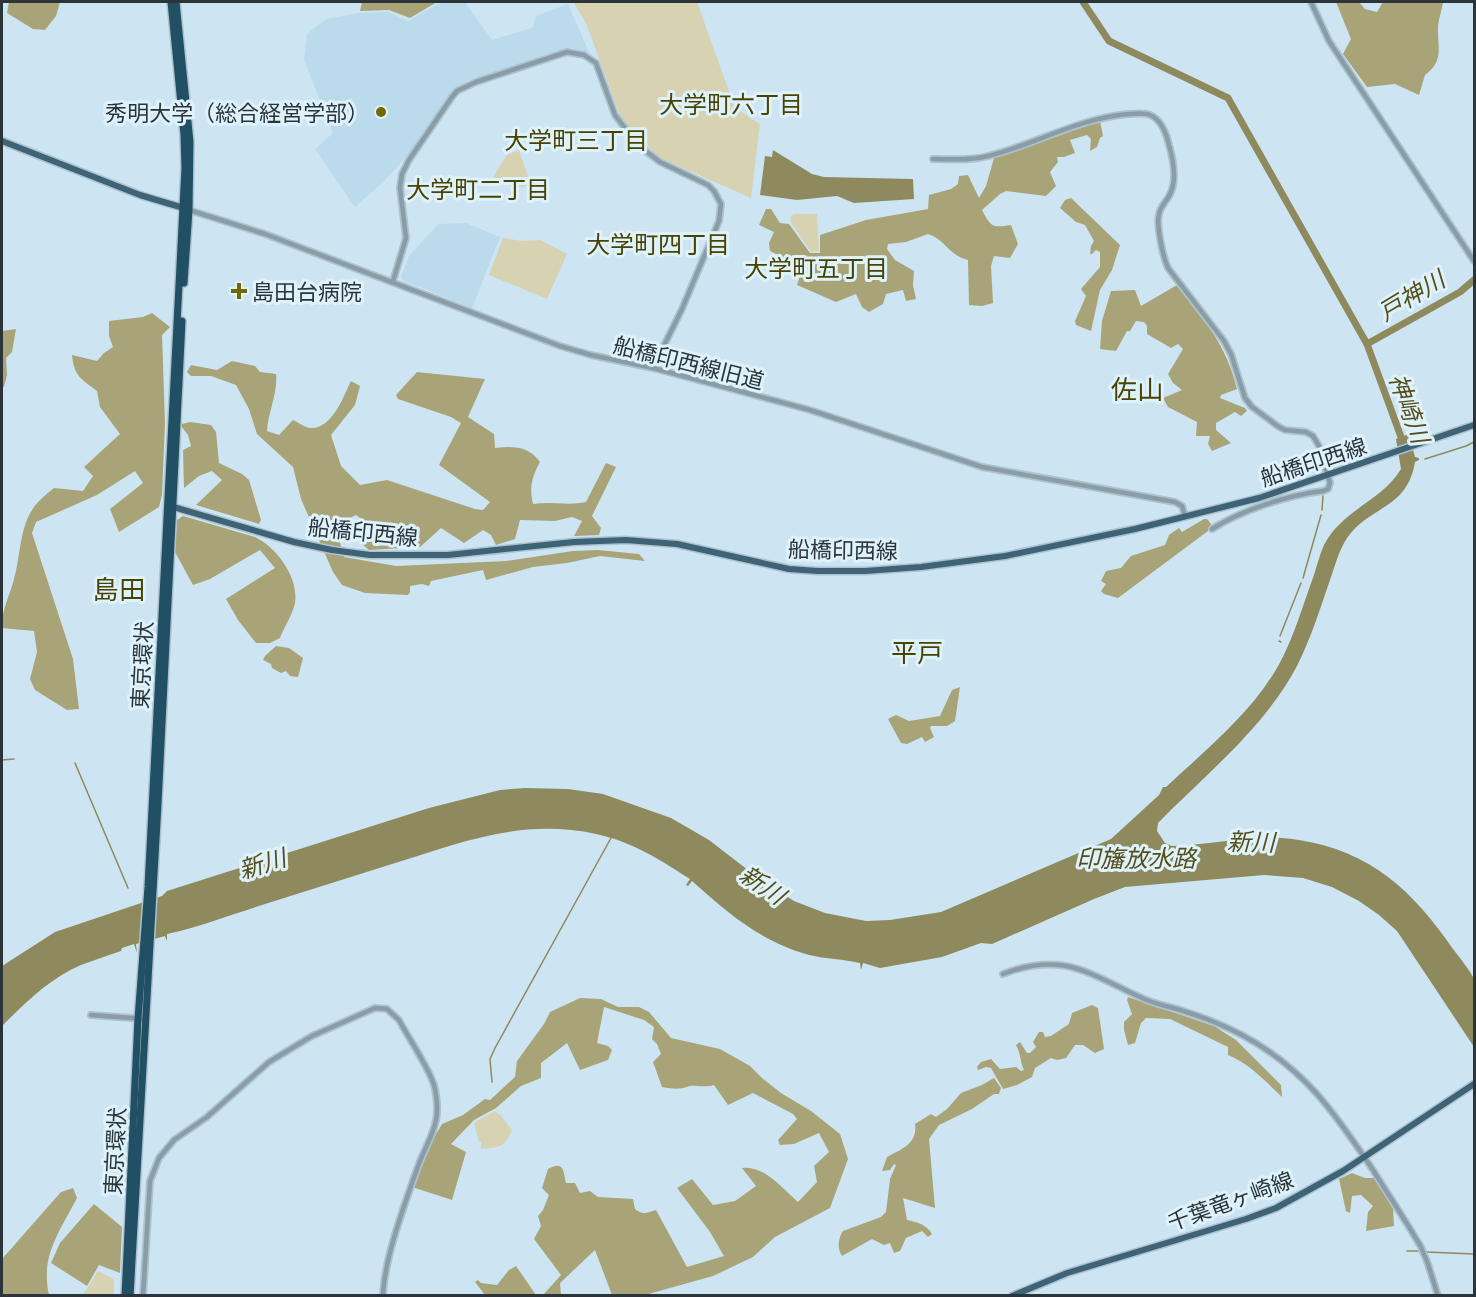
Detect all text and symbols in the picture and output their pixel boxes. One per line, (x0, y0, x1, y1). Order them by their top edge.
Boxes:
district label: 大学町六丁目 (659, 89, 803, 118)
place label: 秀明大学（総合経営学部） (105, 99, 369, 125)
marker: 秀明大学（総合経営学部） (374, 105, 388, 119)
district label: 大学町三丁目 (504, 125, 648, 154)
district label: 大学町二丁目 (406, 174, 550, 203)
district label: 大学町四丁目 (586, 229, 730, 258)
district label: 大学町五丁目 (744, 253, 888, 282)
water label: 戸神川 (1373, 262, 1452, 326)
place label: 島田台病院 (252, 278, 362, 304)
marker: 島田台病院 (230, 282, 248, 300)
street label: 船橋印西線旧道 (611, 331, 767, 393)
water label: 神崎川 (1384, 369, 1437, 450)
district label: 佐山 (1111, 373, 1163, 404)
street label: 船橋印西線 (1257, 432, 1369, 490)
street label: 船橋印西線 (307, 512, 419, 550)
street label: 船橋印西線 (788, 535, 898, 563)
district label: 島田 (93, 573, 145, 604)
street label: 東京環状 (126, 620, 156, 710)
district label: 平戸 (891, 636, 943, 667)
water label: 新川 (1227, 826, 1278, 856)
water label: 新川 (235, 841, 292, 884)
water label: 印旛放水路 (1076, 843, 1198, 872)
water label: 新川 (735, 859, 793, 911)
street label: 東京環状 (99, 1106, 129, 1196)
street label: 千葉竜ヶ崎線 (1164, 1165, 1296, 1235)

